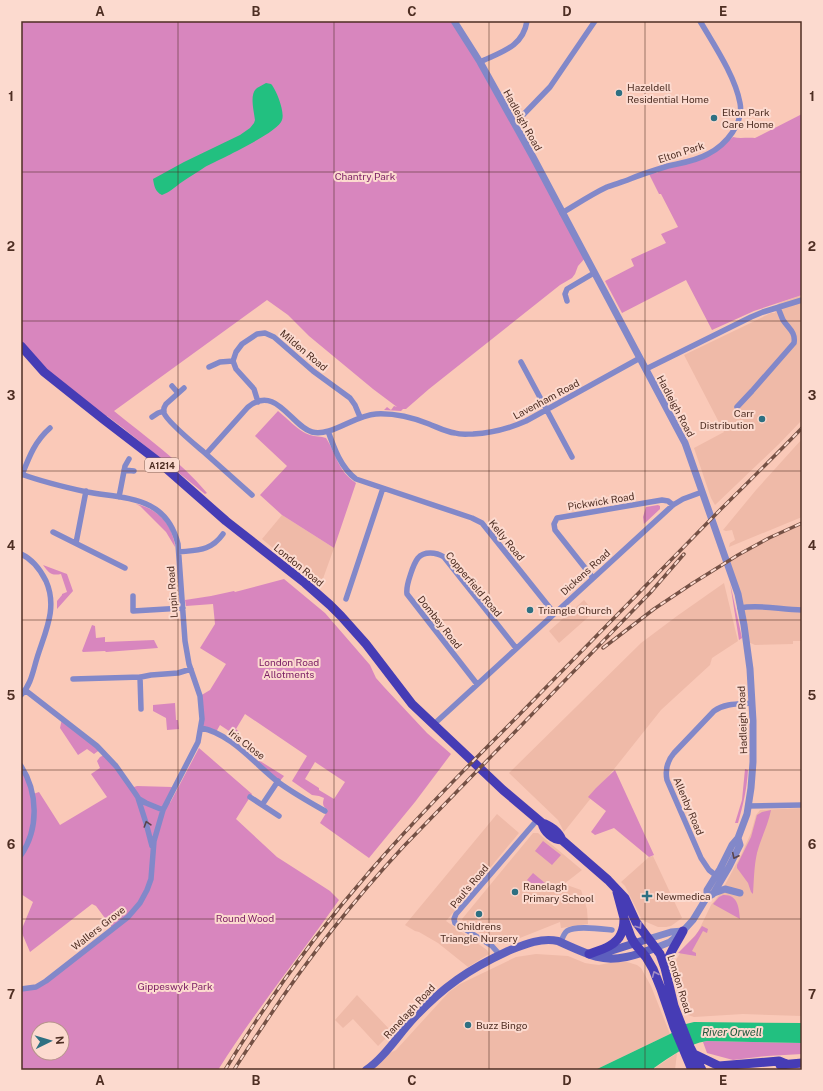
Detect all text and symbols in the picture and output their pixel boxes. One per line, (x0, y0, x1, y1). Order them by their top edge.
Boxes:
text: A (95, 4, 105, 19)
text: B (252, 4, 261, 19)
text: C (407, 4, 417, 19)
text: D (562, 4, 572, 19)
text: E (719, 4, 727, 19)
place label: Hazeldell Residential Home (627, 81, 709, 105)
street label: Hadleigh Road (501, 87, 545, 153)
marker: Hazeldell Residential Home (614, 88, 624, 98)
text: 1 (8, 89, 14, 104)
text: 1 (809, 89, 815, 104)
place label: Elton Park Care Home (722, 106, 774, 130)
marker: Elton Park Care Home (709, 113, 719, 123)
street label: Elton Park (656, 139, 706, 165)
park label: Chantry Park (335, 170, 396, 182)
text: 2 (7, 239, 15, 254)
text: 2 (808, 239, 816, 254)
street label: Milden Road (278, 327, 330, 373)
street label: Hadleigh Road (655, 373, 697, 439)
street label: Lavenham Road (511, 376, 581, 422)
text: 3 (7, 388, 16, 403)
text: 3 (808, 388, 817, 403)
place label: Carr Distribution (700, 407, 754, 431)
marker: Carr Distribution (757, 414, 767, 424)
road number: A1214 (145, 458, 179, 472)
street label: Pickwick Road (567, 490, 635, 512)
street label: Kelly Road (487, 517, 527, 563)
text: 4 (7, 538, 16, 553)
text: 4 (808, 538, 817, 553)
street label: London Road (272, 541, 326, 589)
street label: Dickens Road (558, 547, 612, 597)
street label: Copperfield Road (443, 549, 505, 619)
street label: Lupin Road (164, 566, 180, 618)
street label: Dombey Road (415, 593, 465, 651)
place label: Triangle Church (538, 604, 612, 616)
marker: Triangle Church (525, 605, 535, 615)
park label: London Road Allotments (259, 656, 319, 680)
street label: Hadleigh Road (735, 686, 749, 754)
text: 5 (7, 688, 16, 703)
text: 5 (808, 688, 817, 703)
street label: Iris Close (226, 726, 268, 762)
street label: Allenby Road (671, 775, 707, 837)
one-way arrow (143, 821, 152, 828)
text: 6 (7, 837, 16, 852)
text: 6 (808, 837, 817, 852)
one-way arrow (732, 851, 740, 859)
street label: Paul's Road (447, 862, 491, 910)
place label: Ranelagh Primary School (523, 880, 594, 904)
marker: Ranelagh Primary School (510, 887, 520, 897)
marker: Newmedica (641, 890, 653, 902)
place label: Newmedica (656, 890, 711, 902)
street label: Wallers Grove (69, 903, 127, 953)
marker: Childrens Triangle Nursery (474, 909, 484, 919)
park label: Round Wood (216, 912, 274, 924)
place label: Childrens Triangle Nursery (440, 920, 519, 944)
one-way arrow (634, 922, 641, 929)
street label: London Road (665, 953, 695, 1015)
one-way arrow (651, 971, 659, 978)
park label: Gippeswyk Park (137, 980, 213, 992)
street label: Ranelagh Road (381, 981, 437, 1041)
text: 7 (7, 987, 15, 1002)
text: 7 (808, 987, 816, 1002)
place label: Buzz Bingo (476, 1019, 528, 1031)
marker: Buzz Bingo (463, 1020, 473, 1030)
north arrow (30, 1021, 70, 1061)
water label: River Orwell (702, 1026, 762, 1038)
text: N (54, 1035, 66, 1045)
text: A (95, 1073, 105, 1088)
text: B (252, 1073, 261, 1088)
text: C (407, 1073, 417, 1088)
text: D (562, 1073, 572, 1088)
text: E (719, 1073, 727, 1088)

